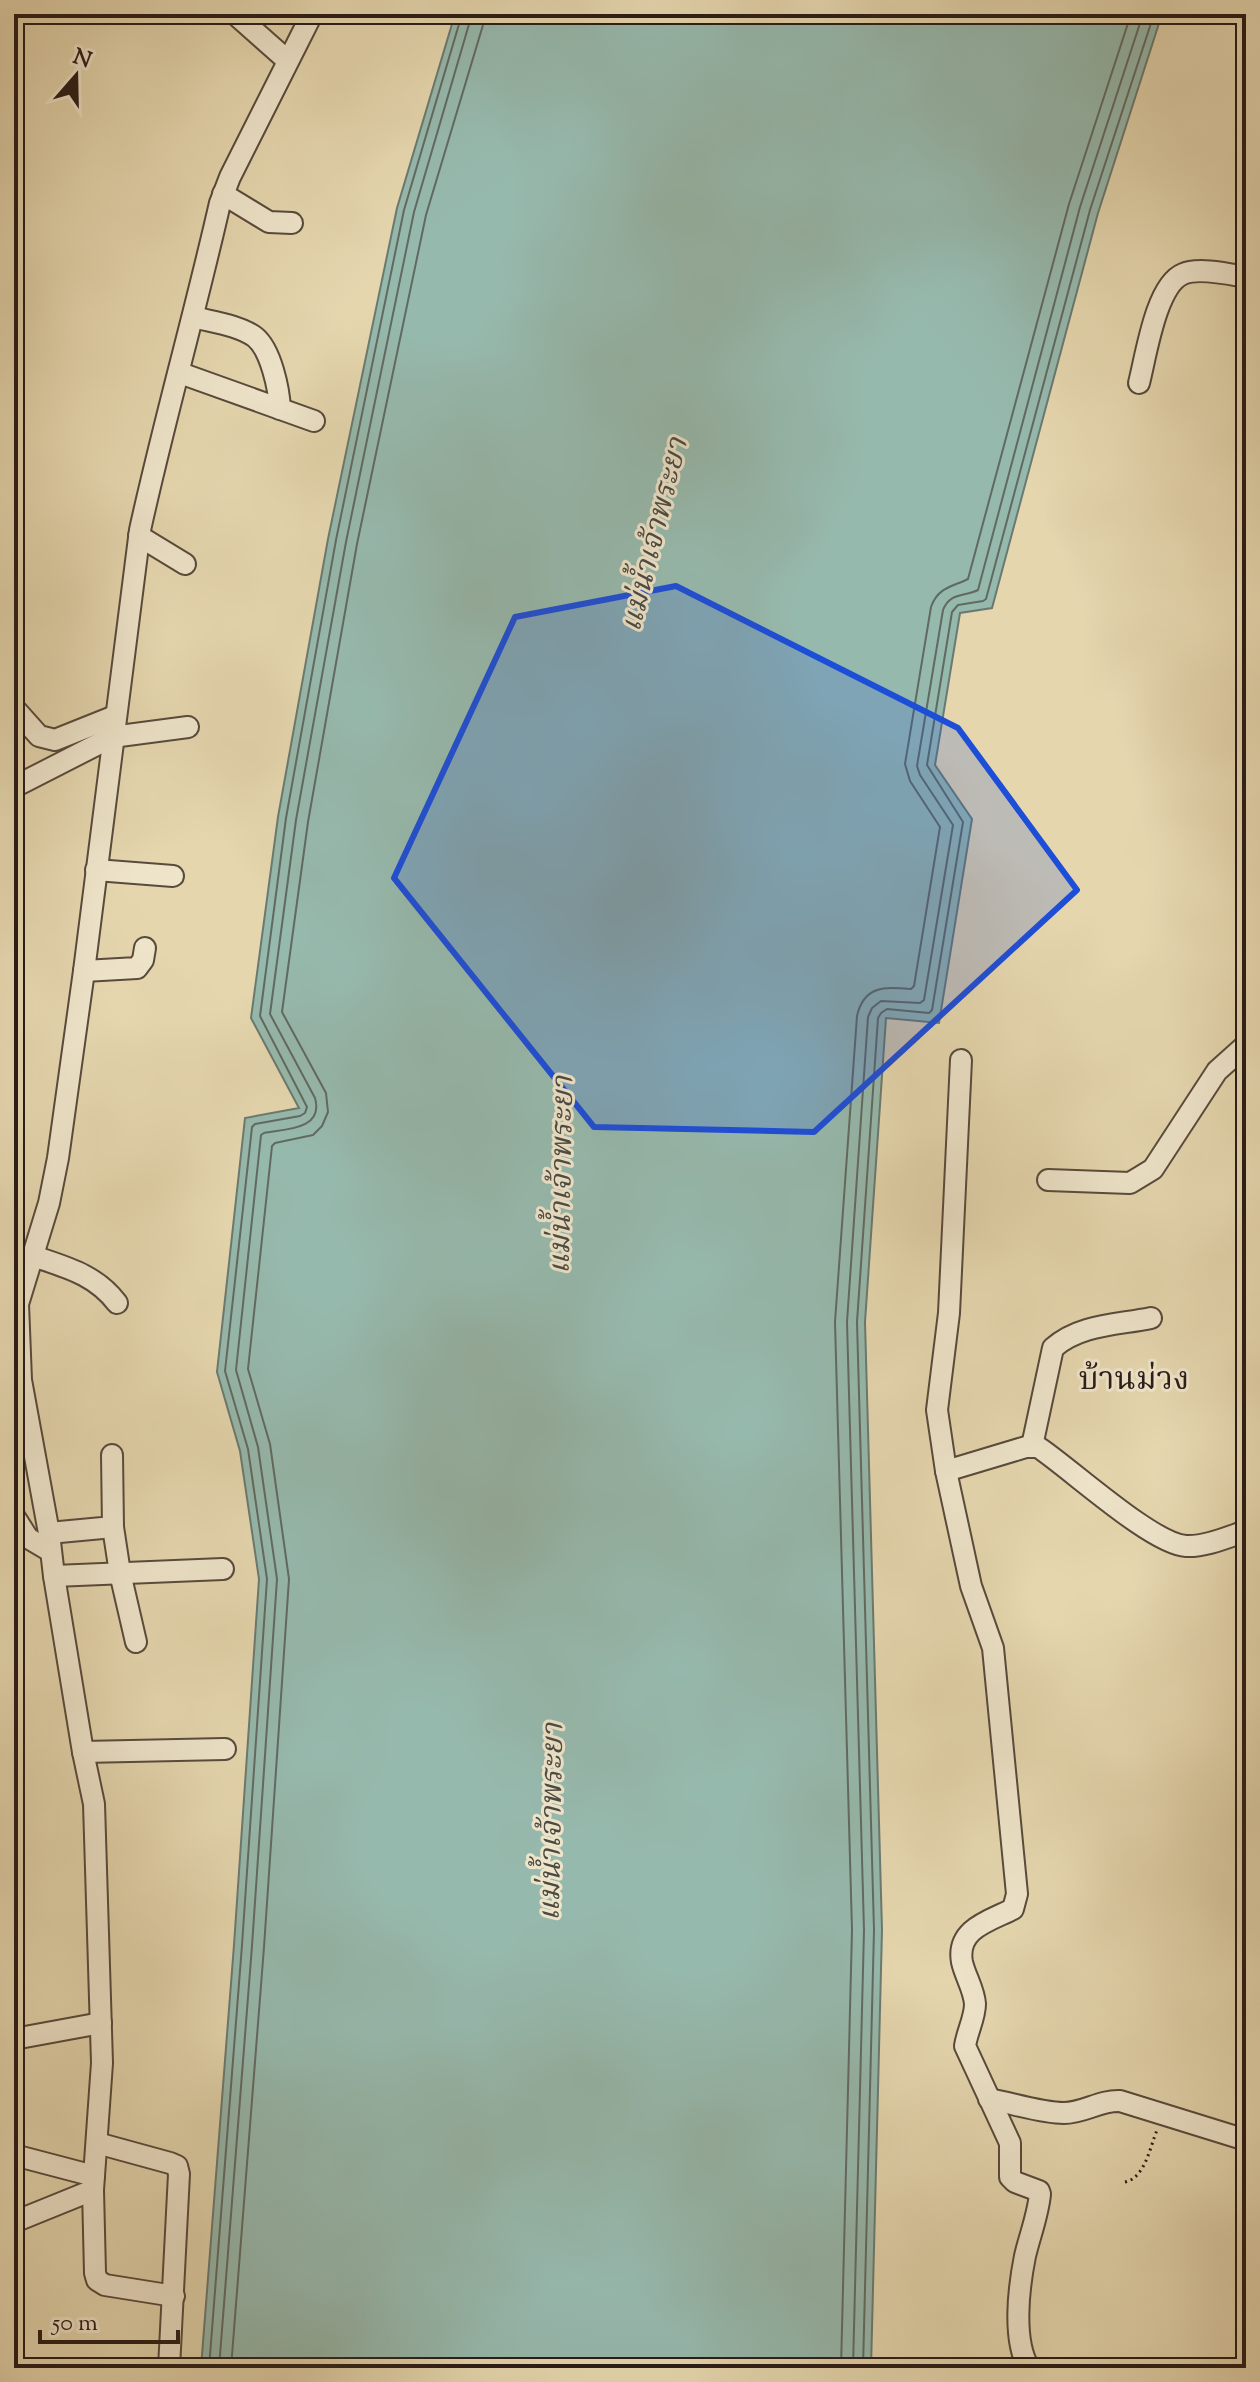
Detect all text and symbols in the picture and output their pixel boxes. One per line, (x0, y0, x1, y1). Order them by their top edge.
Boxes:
north arrow (36, 36, 116, 116)
text: N (68, 42, 96, 78)
water label: แม่น้ำเจ้าพระยา (608, 432, 701, 636)
water label: แม่น้ำเจ้าพระยา (537, 1074, 586, 1275)
district label: บ้านม่วง (1079, 1358, 1189, 1404)
water label: แม่น้ำเจ้าพระยา (527, 1721, 576, 1922)
scale bar (40, 2294, 178, 2344)
text: 50 m (50, 2307, 98, 2341)

